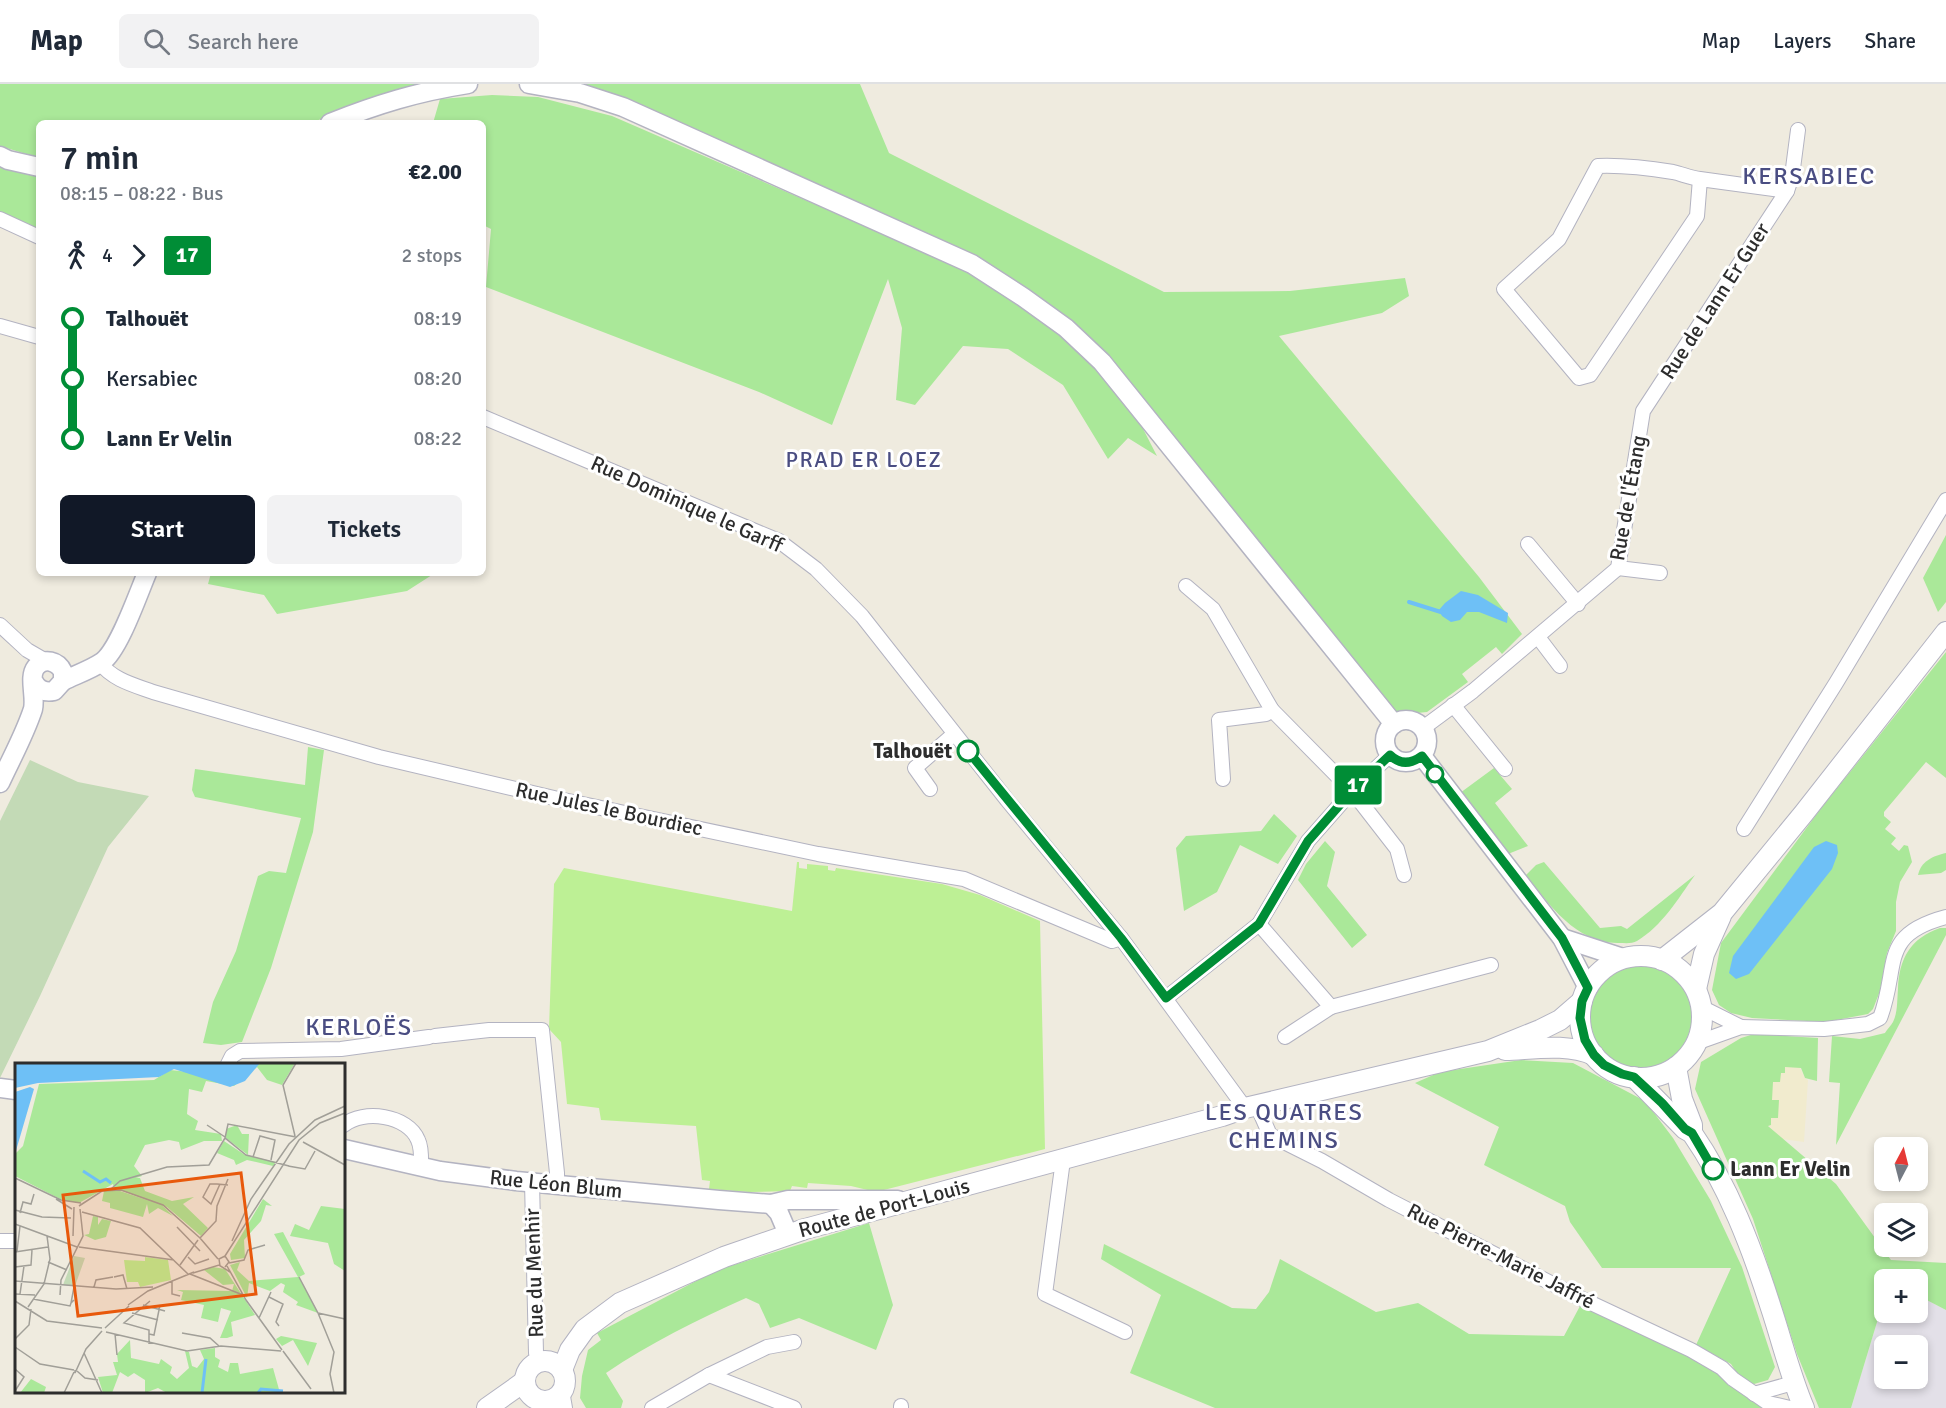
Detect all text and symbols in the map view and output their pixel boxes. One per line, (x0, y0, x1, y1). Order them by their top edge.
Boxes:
search box (119, 14, 539, 68)
text: Map (30, 24, 83, 58)
icon: search (140, 25, 173, 58)
text: Search here (188, 28, 299, 55)
text: Map (1702, 28, 1740, 54)
text: Layers (1773, 28, 1831, 54)
text: Share (1864, 28, 1916, 54)
text: 7 min (60, 138, 139, 179)
text: €2.00 (408, 158, 462, 185)
district label: KERSABIEC (1742, 161, 1876, 191)
text: 08:15 – 08:22 · Bus (60, 181, 223, 206)
street label: Rue de Lann Er Guer (1655, 218, 1775, 384)
icon: walk (60, 239, 93, 272)
icon: forward (122, 239, 155, 272)
text: 17 (176, 242, 199, 268)
text: 4 (102, 243, 113, 268)
text: 2 stops (401, 243, 462, 268)
text: Talhouët (106, 305, 188, 332)
text: 08:19 (413, 306, 462, 331)
text: Kersabiec (106, 365, 198, 392)
text: 08:20 (413, 366, 462, 391)
text: Lann Er Velin (106, 425, 232, 452)
text: 08:22 (413, 426, 462, 451)
street label: Rue de l'Étang (1604, 433, 1652, 563)
district label: PRAD ER LOEZ (786, 446, 942, 473)
street label: Rue Dominique le Garff (587, 450, 788, 559)
button: Start (60, 495, 255, 564)
button: Tickets (267, 495, 462, 564)
place label: Talhouët (873, 738, 952, 764)
marker: Talhouët (957, 740, 979, 762)
unlabelled marker (1426, 765, 1444, 783)
line badge: 17 (1331, 766, 1385, 804)
text: 17 (1347, 772, 1369, 798)
street label: Rue Jules le Bourdiec (513, 776, 705, 842)
district label: KERLOËS (305, 1012, 413, 1042)
inset map (15, 1063, 345, 1393)
district label: LES QUATRES CHEMINS (1205, 1097, 1363, 1155)
north arrow (1874, 1137, 1928, 1191)
map controls (1874, 1137, 1928, 1389)
place label: Lann Er Velin (1730, 1156, 1851, 1182)
marker: Lann Er Velin (1702, 1158, 1724, 1180)
street label: Rue Léon Blum (488, 1164, 624, 1204)
street label: Route de Port-Louis (796, 1173, 972, 1243)
street label: Rue Pierre-Marie Jaffré (1403, 1197, 1599, 1315)
button: layers (1874, 1203, 1928, 1257)
street label: Rue du Menhir (519, 1207, 549, 1338)
button: + (1874, 1269, 1928, 1323)
button: − (1874, 1335, 1928, 1389)

